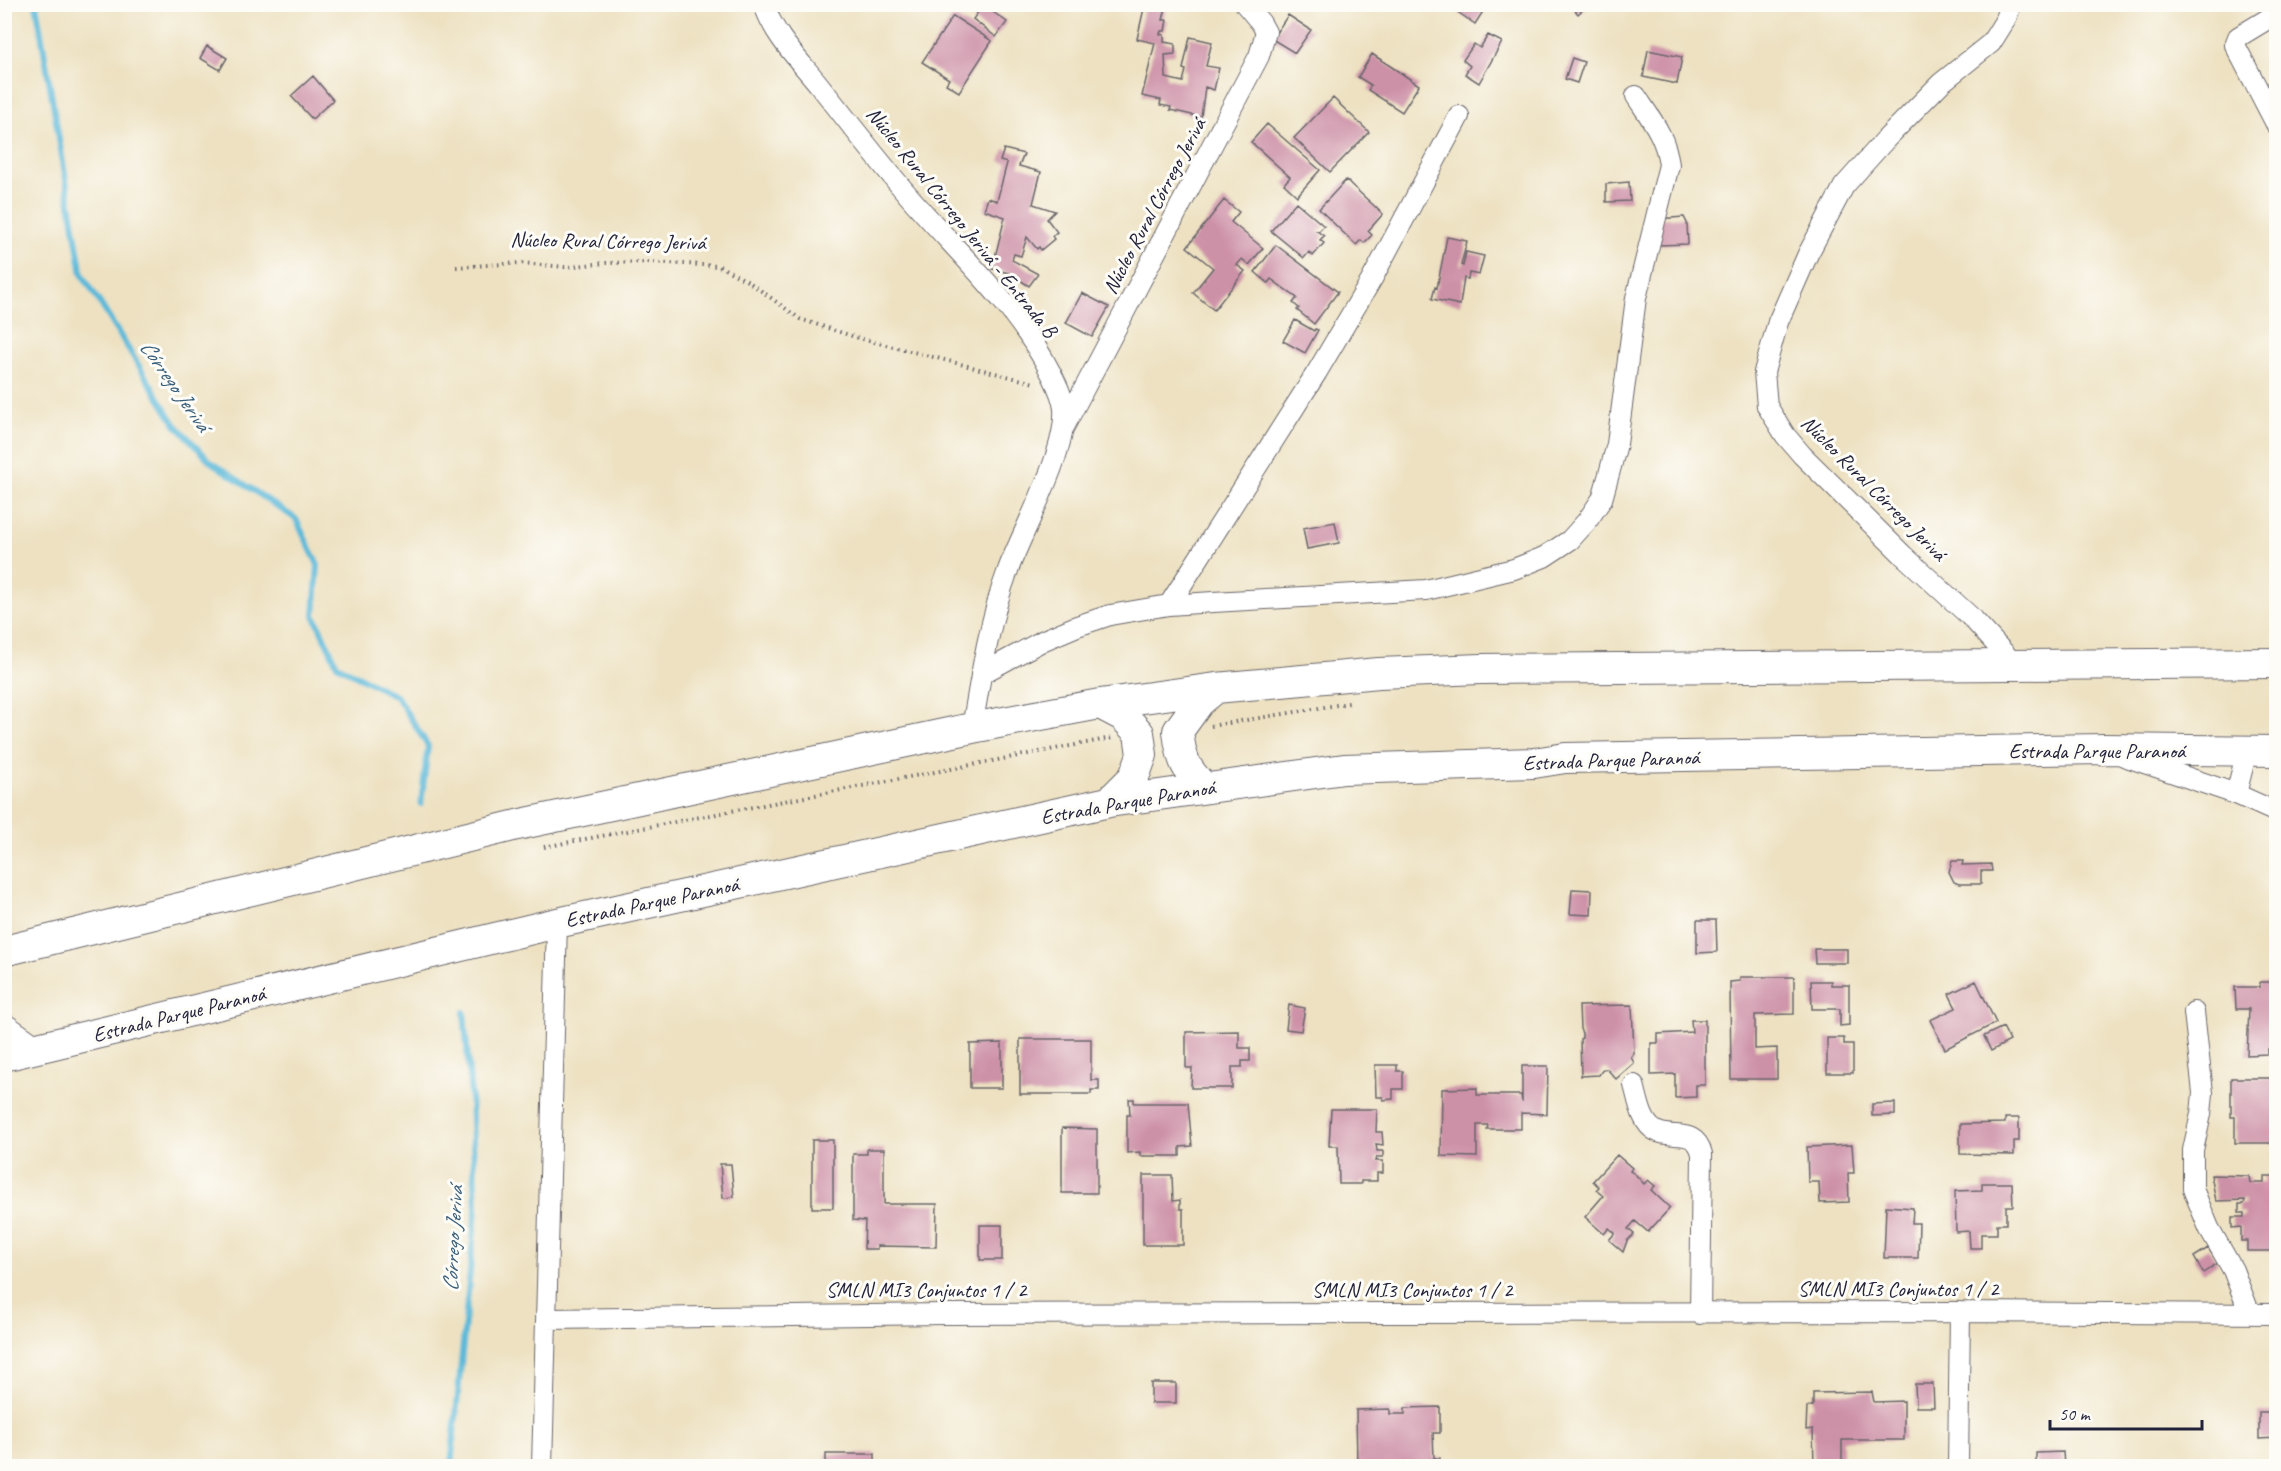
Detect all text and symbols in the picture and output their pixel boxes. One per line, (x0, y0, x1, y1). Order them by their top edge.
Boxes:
street label: Núcleo Rural Córrego Jerivá - Entrada B (861, 102, 1064, 344)
street label: Núcleo Rural Córrego Jerivá (1097, 112, 1212, 298)
street label: Núcleo Rural Córrego Jerivá (510, 226, 708, 256)
water label: Córrego Jerivá (134, 335, 220, 441)
street label: Núcleo Rural Córrego Jerivá (1796, 410, 1953, 567)
street label: Estrada Parque Paranoá (2009, 738, 2187, 764)
street label: Estrada Parque Paranoá (1522, 744, 1702, 776)
street label: Estrada Parque Paranoá (1039, 774, 1219, 830)
street label: Estrada Parque Paranoá (563, 871, 743, 933)
street label: Estrada Parque Paranoá (90, 980, 270, 1048)
water label: Córrego Jerivá (436, 1181, 470, 1292)
street label: SMLN MI3 Conjuntos 1 / 2 (1798, 1276, 2000, 1302)
street label: SMLN MI3 Conjuntos 1 / 2 (826, 1277, 1028, 1303)
street label: SMLN MI3 Conjuntos 1 / 2 (1312, 1277, 1514, 1303)
scale bar (2050, 1393, 2202, 1431)
text: 50 m (2059, 1403, 2092, 1425)

